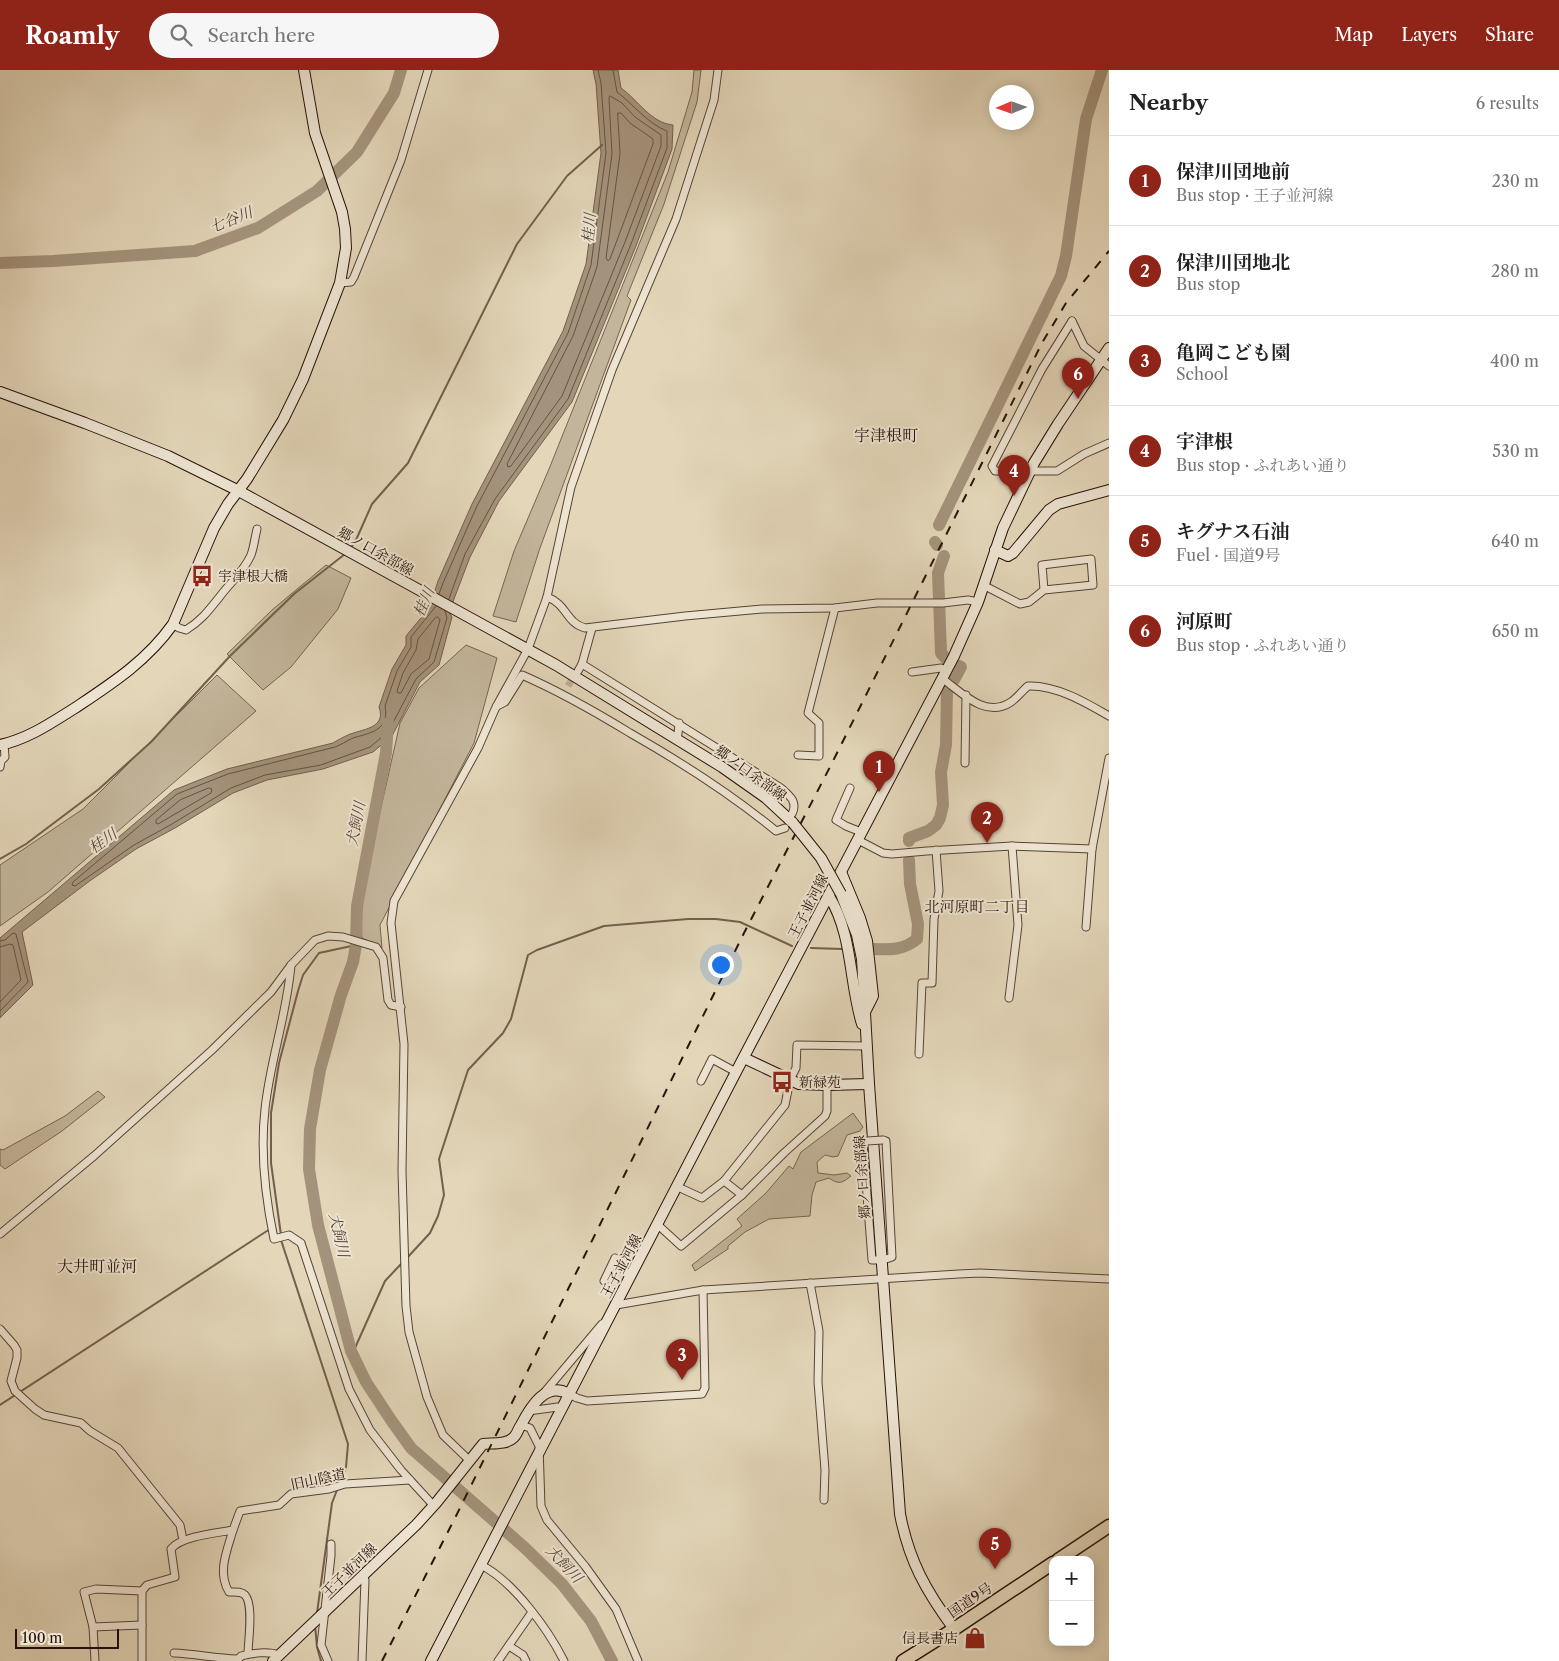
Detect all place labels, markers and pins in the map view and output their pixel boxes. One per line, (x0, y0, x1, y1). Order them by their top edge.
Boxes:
pin: 6 (1062, 358, 1094, 399)
pin: 4 (998, 455, 1030, 496)
bus stop icon: 宇津根大橋 (189, 563, 215, 589)
place label: 宇津根大橋 (218, 567, 288, 585)
pin: 1 (863, 751, 895, 792)
pin: 2 (971, 802, 1003, 843)
bus stop icon: 新緑苑 (769, 1069, 795, 1095)
place label: 新緑苑 (799, 1073, 841, 1091)
pin: 3 (666, 1339, 698, 1380)
pin: 5 (979, 1528, 1011, 1569)
shop icon: 信長書店 (962, 1625, 988, 1651)
place label: 信長書店 (902, 1629, 958, 1647)

